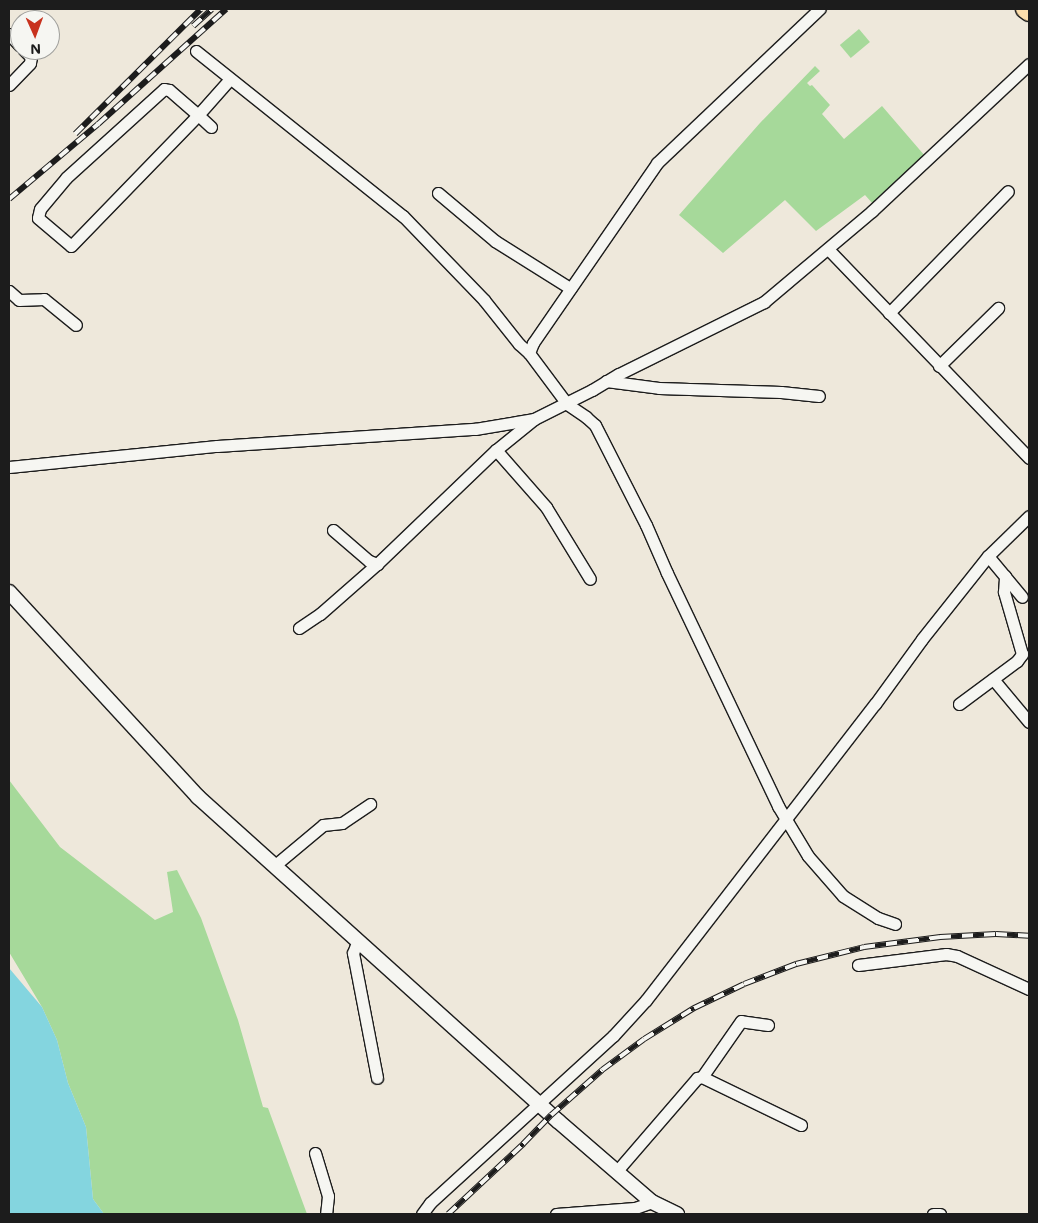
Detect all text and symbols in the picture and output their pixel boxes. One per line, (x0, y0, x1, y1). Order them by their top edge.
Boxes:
north arrow (10, 10, 60, 60)
text: N (30, 40, 41, 59)

